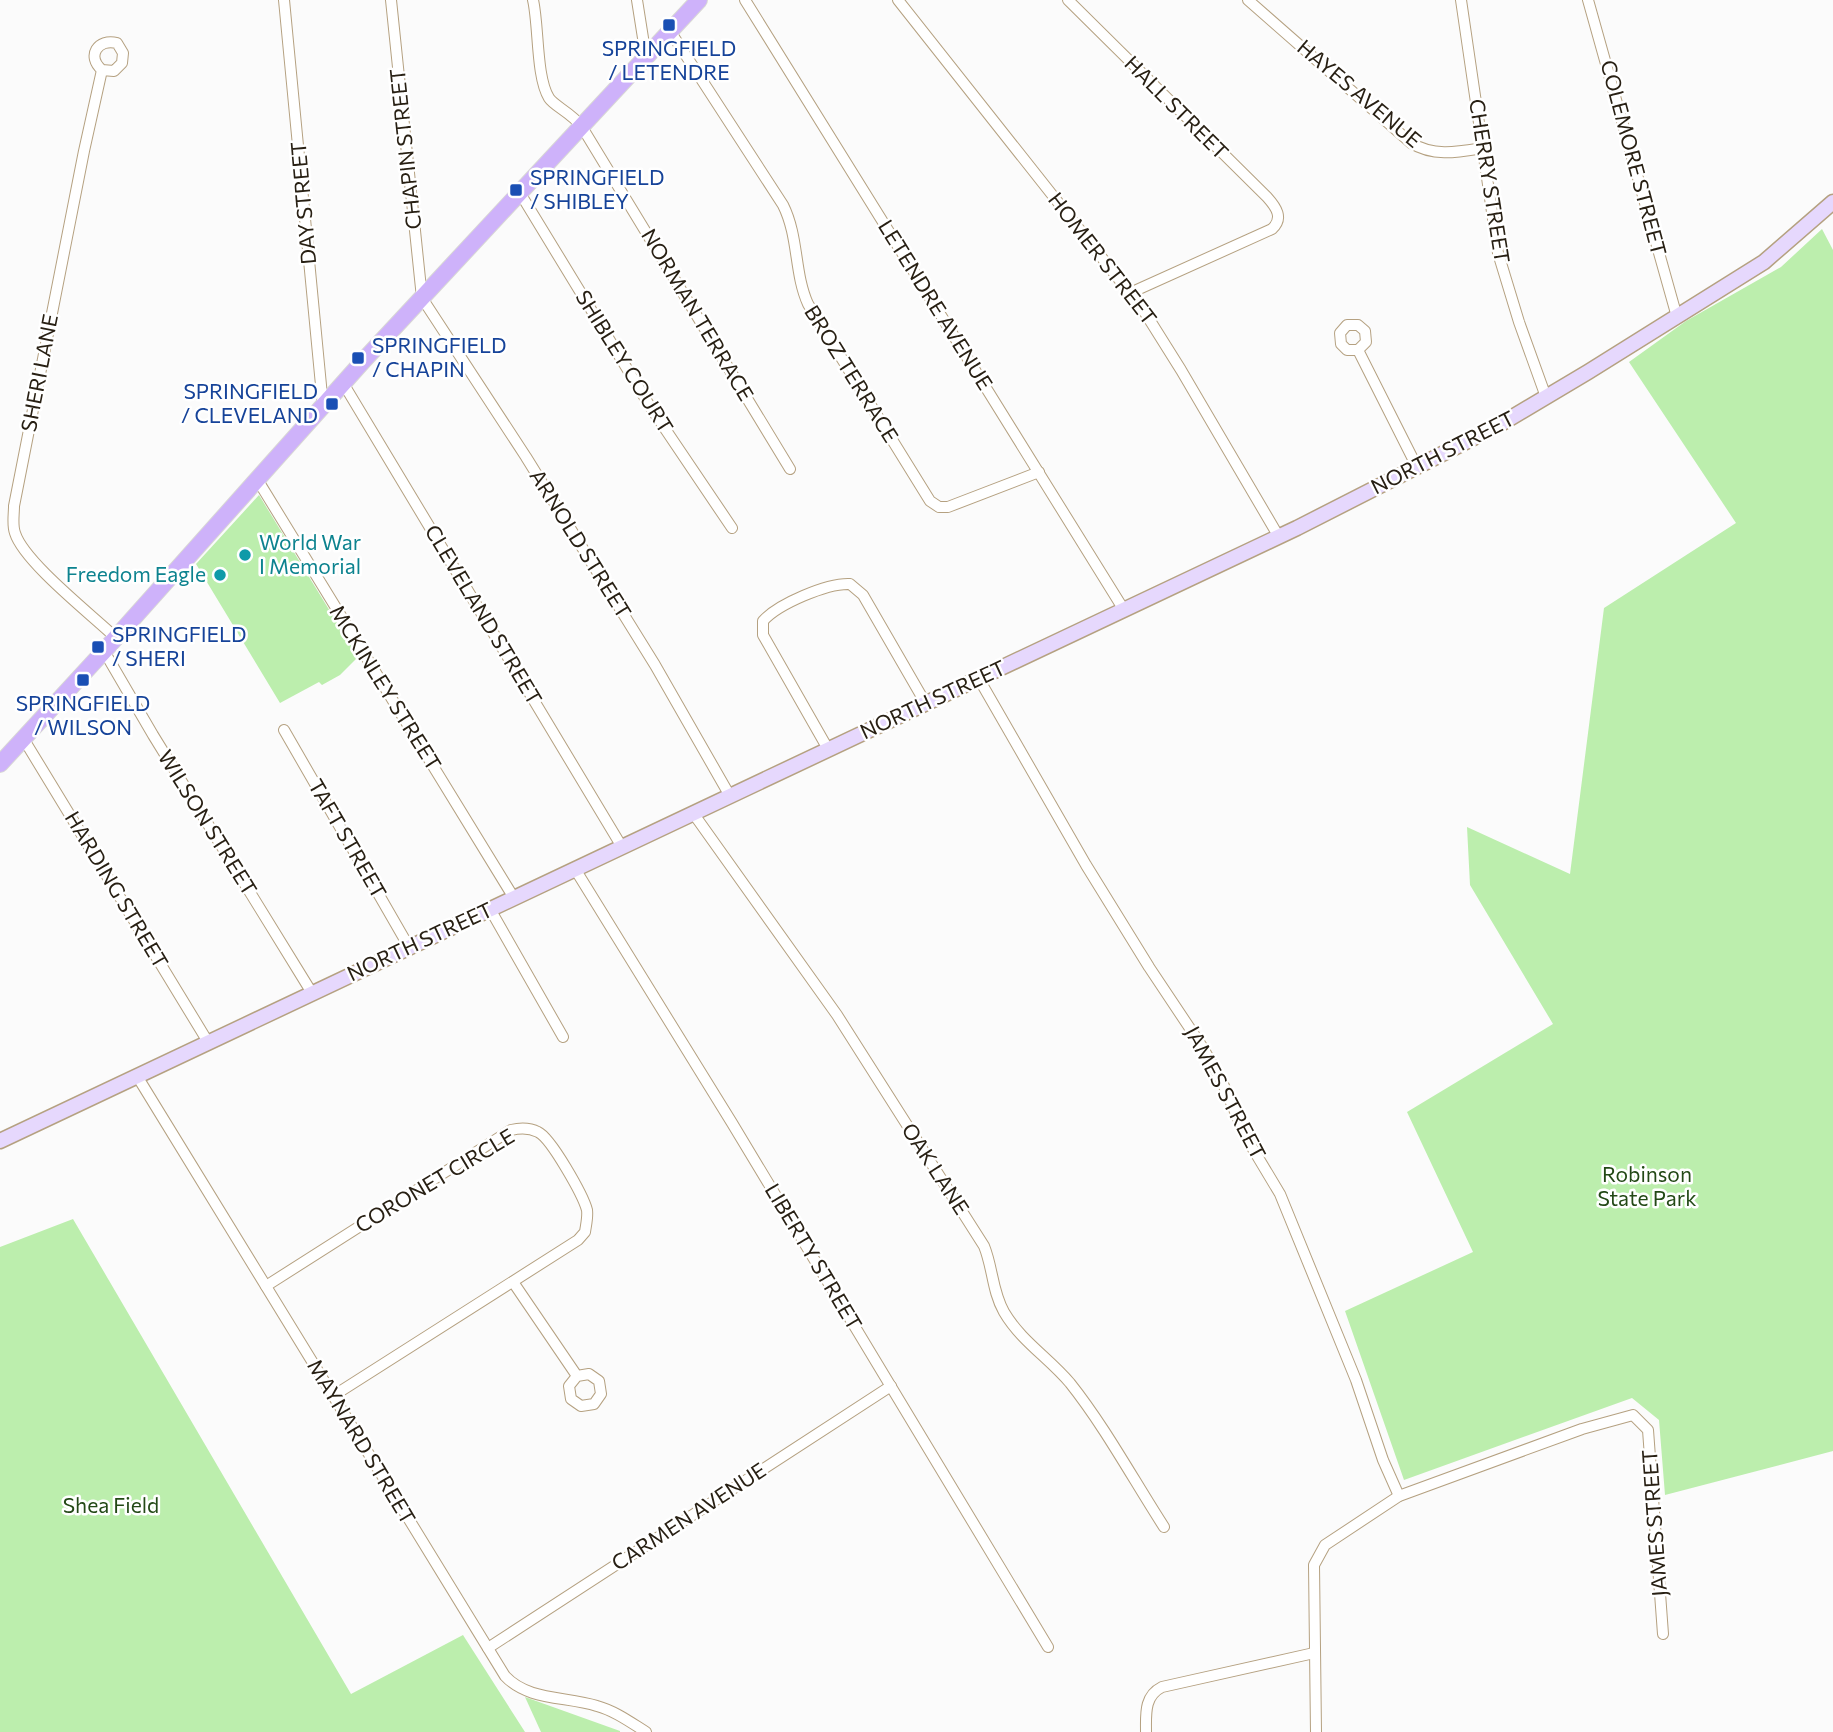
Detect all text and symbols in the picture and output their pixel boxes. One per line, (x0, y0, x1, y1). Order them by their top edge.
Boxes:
marker: SPRINGFIELD / LETENDRE (661, 17, 677, 33)
street label: HAYES AVENUE (1293, 34, 1427, 152)
place label: SPRINGFIELD / LETENDRE (602, 35, 736, 84)
street label: HALL STREET (1120, 50, 1234, 164)
street label: COLEMORE STREET (1596, 57, 1673, 258)
street label: CHAPIN STREET (384, 68, 425, 231)
street label: CHERRY STREET (1465, 97, 1516, 265)
street label: DAY STREET (285, 141, 320, 266)
place label: SPRINGFIELD / SHIBLEY (530, 164, 665, 213)
marker: SPRINGFIELD / SHIBLEY (508, 182, 524, 198)
street label: HOMER STREET (1044, 187, 1163, 329)
street label: LETENDRE AVENUE (874, 215, 999, 394)
street label: NORMAN TERRACE (637, 224, 760, 405)
street label: SHIBLEY COURT (571, 285, 679, 437)
street label: BROZ TERRACE (800, 300, 904, 446)
street label: SHERI LANE (15, 312, 62, 434)
place label: SPRINGFIELD / CHAPIN (372, 332, 507, 381)
marker: SPRINGFIELD / CHAPIN (350, 350, 366, 366)
place label: SPRINGFIELD / CLEVELAND (181, 378, 318, 427)
marker: SPRINGFIELD / CLEVELAND (324, 396, 340, 412)
street label: NORTH STREET (1366, 405, 1518, 499)
street label: ARNOLD STREET (525, 464, 637, 622)
street label: CLEVELAND STREET (421, 520, 548, 709)
place label: World War I Memorial (259, 529, 361, 578)
marker: World War I Memorial (237, 547, 253, 563)
place label: Freedom Eagle (66, 561, 206, 586)
marker: Freedom Eagle (212, 567, 228, 583)
street label: MCKINLEY STREET (325, 600, 447, 774)
place label: SPRINGFIELD / SHERI (112, 621, 247, 670)
marker: SPRINGFIELD / SHERI (90, 639, 106, 655)
street label: NORTH STREET (856, 654, 1009, 743)
marker: SPRINGFIELD / WILSON (75, 672, 91, 688)
place label: SPRINGFIELD / WILSON (16, 690, 150, 739)
street label: WILSON STREET (154, 745, 263, 899)
street label: TAFT STREET (304, 774, 393, 902)
street label: HARDING STREET (61, 806, 174, 972)
street label: NORTH STREET (343, 896, 496, 985)
street label: JAMES STREET (1181, 1021, 1272, 1163)
street label: OAK LANE (897, 1118, 975, 1219)
street label: CORONET CIRCLE (350, 1122, 518, 1237)
park label: Robinson State Park (1597, 1161, 1697, 1210)
street label: LIBERTY STREET (761, 1178, 868, 1334)
street label: MAYNARD STREET (303, 1354, 421, 1528)
street label: JAMES STREET (1636, 1449, 1671, 1598)
street label: CARMEN AVENUE (606, 1457, 770, 1575)
park label: Shea Field (63, 1492, 159, 1517)

